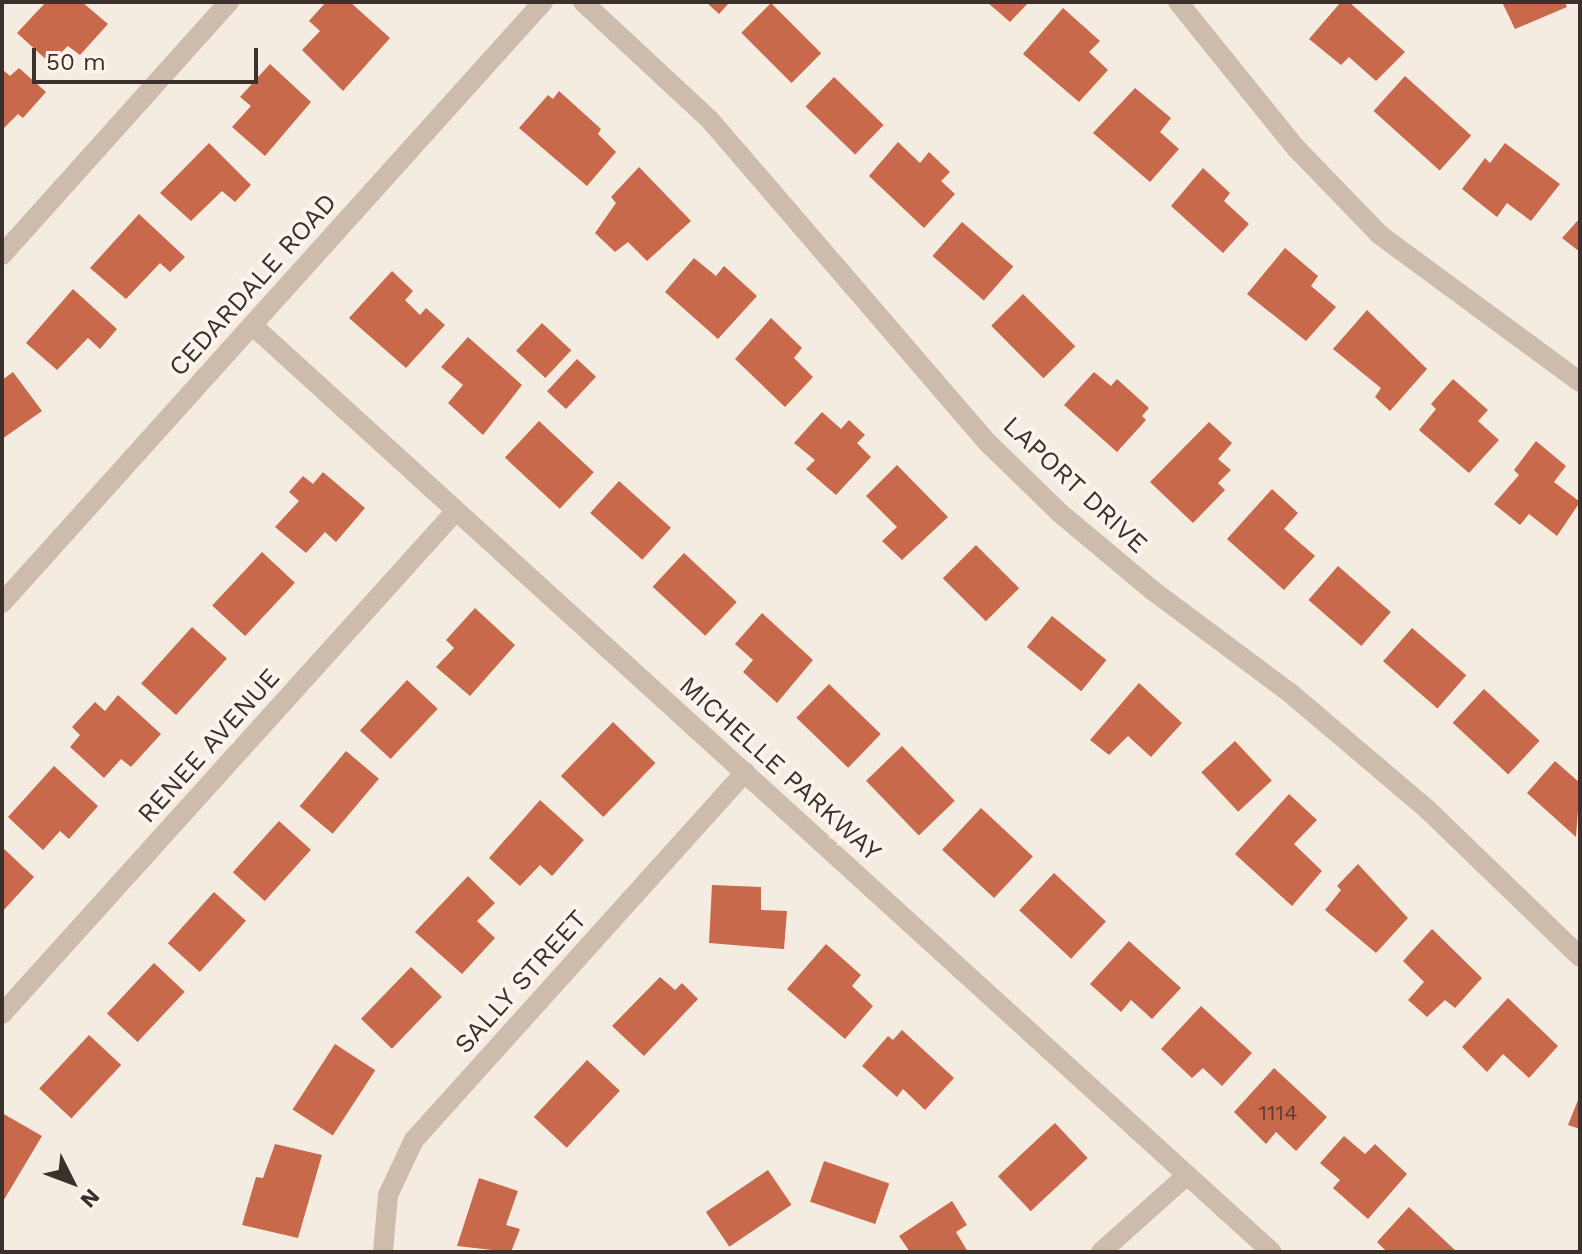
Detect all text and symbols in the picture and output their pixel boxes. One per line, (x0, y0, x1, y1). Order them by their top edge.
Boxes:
scale bar (36, 32, 262, 82)
text: 50 m (46, 48, 106, 76)
street label: CEDARDALE ROAD (163, 187, 343, 383)
street label: LAPORT DRIVE (996, 410, 1154, 560)
street label: RENEE AVENUE (131, 662, 287, 830)
street label: MICHELLE PARKWAY (673, 670, 887, 868)
street label: SALLY STREET (448, 903, 594, 1061)
house number: 1114 (1258, 1100, 1298, 1126)
north arrow (32, 1142, 112, 1222)
text: N (75, 1184, 105, 1213)

